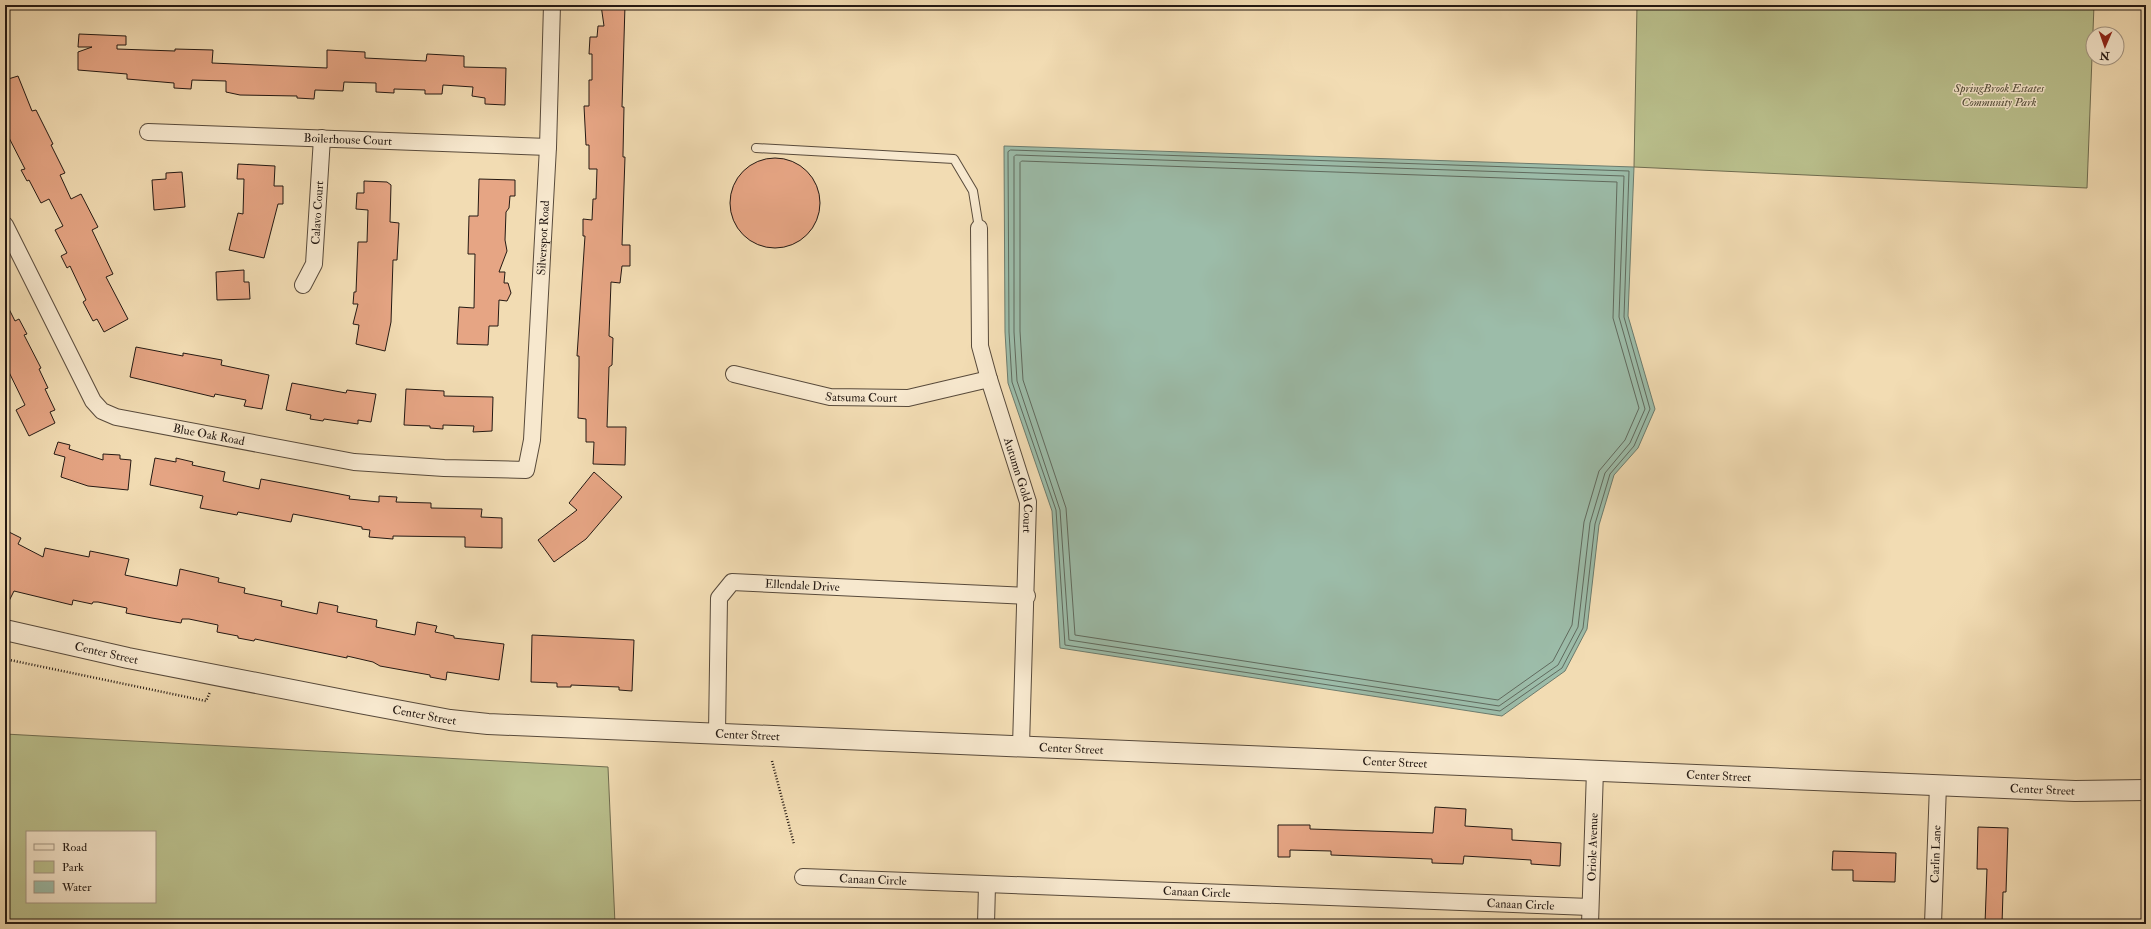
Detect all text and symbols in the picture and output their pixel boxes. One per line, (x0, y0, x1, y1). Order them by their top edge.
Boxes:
north arrow (2085, 26, 2125, 66)
text: N (2098, 49, 2111, 62)
park label: SpringBrook Estates Community Park (1953, 81, 2045, 110)
street label: Boilerhouse Court (303, 131, 392, 149)
street label: Calavo Court (308, 180, 327, 245)
street label: Silverspot Road (534, 200, 553, 276)
street label: Satsuma Court (824, 389, 897, 406)
street label: Blue Oak Road (172, 421, 246, 449)
street label: Autumn Gold Court (1000, 435, 1035, 533)
street label: Ellendale Drive (764, 577, 840, 595)
street label: Center Street (73, 639, 140, 668)
street label: Center Street (391, 702, 457, 729)
street label: Center Street (715, 727, 780, 744)
street label: Center Street (1039, 740, 1104, 758)
street label: Center Street (1362, 754, 1428, 772)
street label: Center Street (1686, 768, 1751, 785)
street label: Center Street (2010, 781, 2075, 799)
street label: Oriole Avenue (1584, 813, 1602, 882)
street label: Carlin Lane (1927, 825, 1945, 883)
legend (26, 831, 156, 903)
text: Road (62, 840, 87, 855)
text: Park (62, 860, 84, 875)
street label: Canaan Circle (839, 871, 907, 889)
text: Water (61, 880, 92, 895)
street label: Canaan Circle (1163, 884, 1231, 901)
street label: Canaan Circle (1486, 896, 1555, 914)

